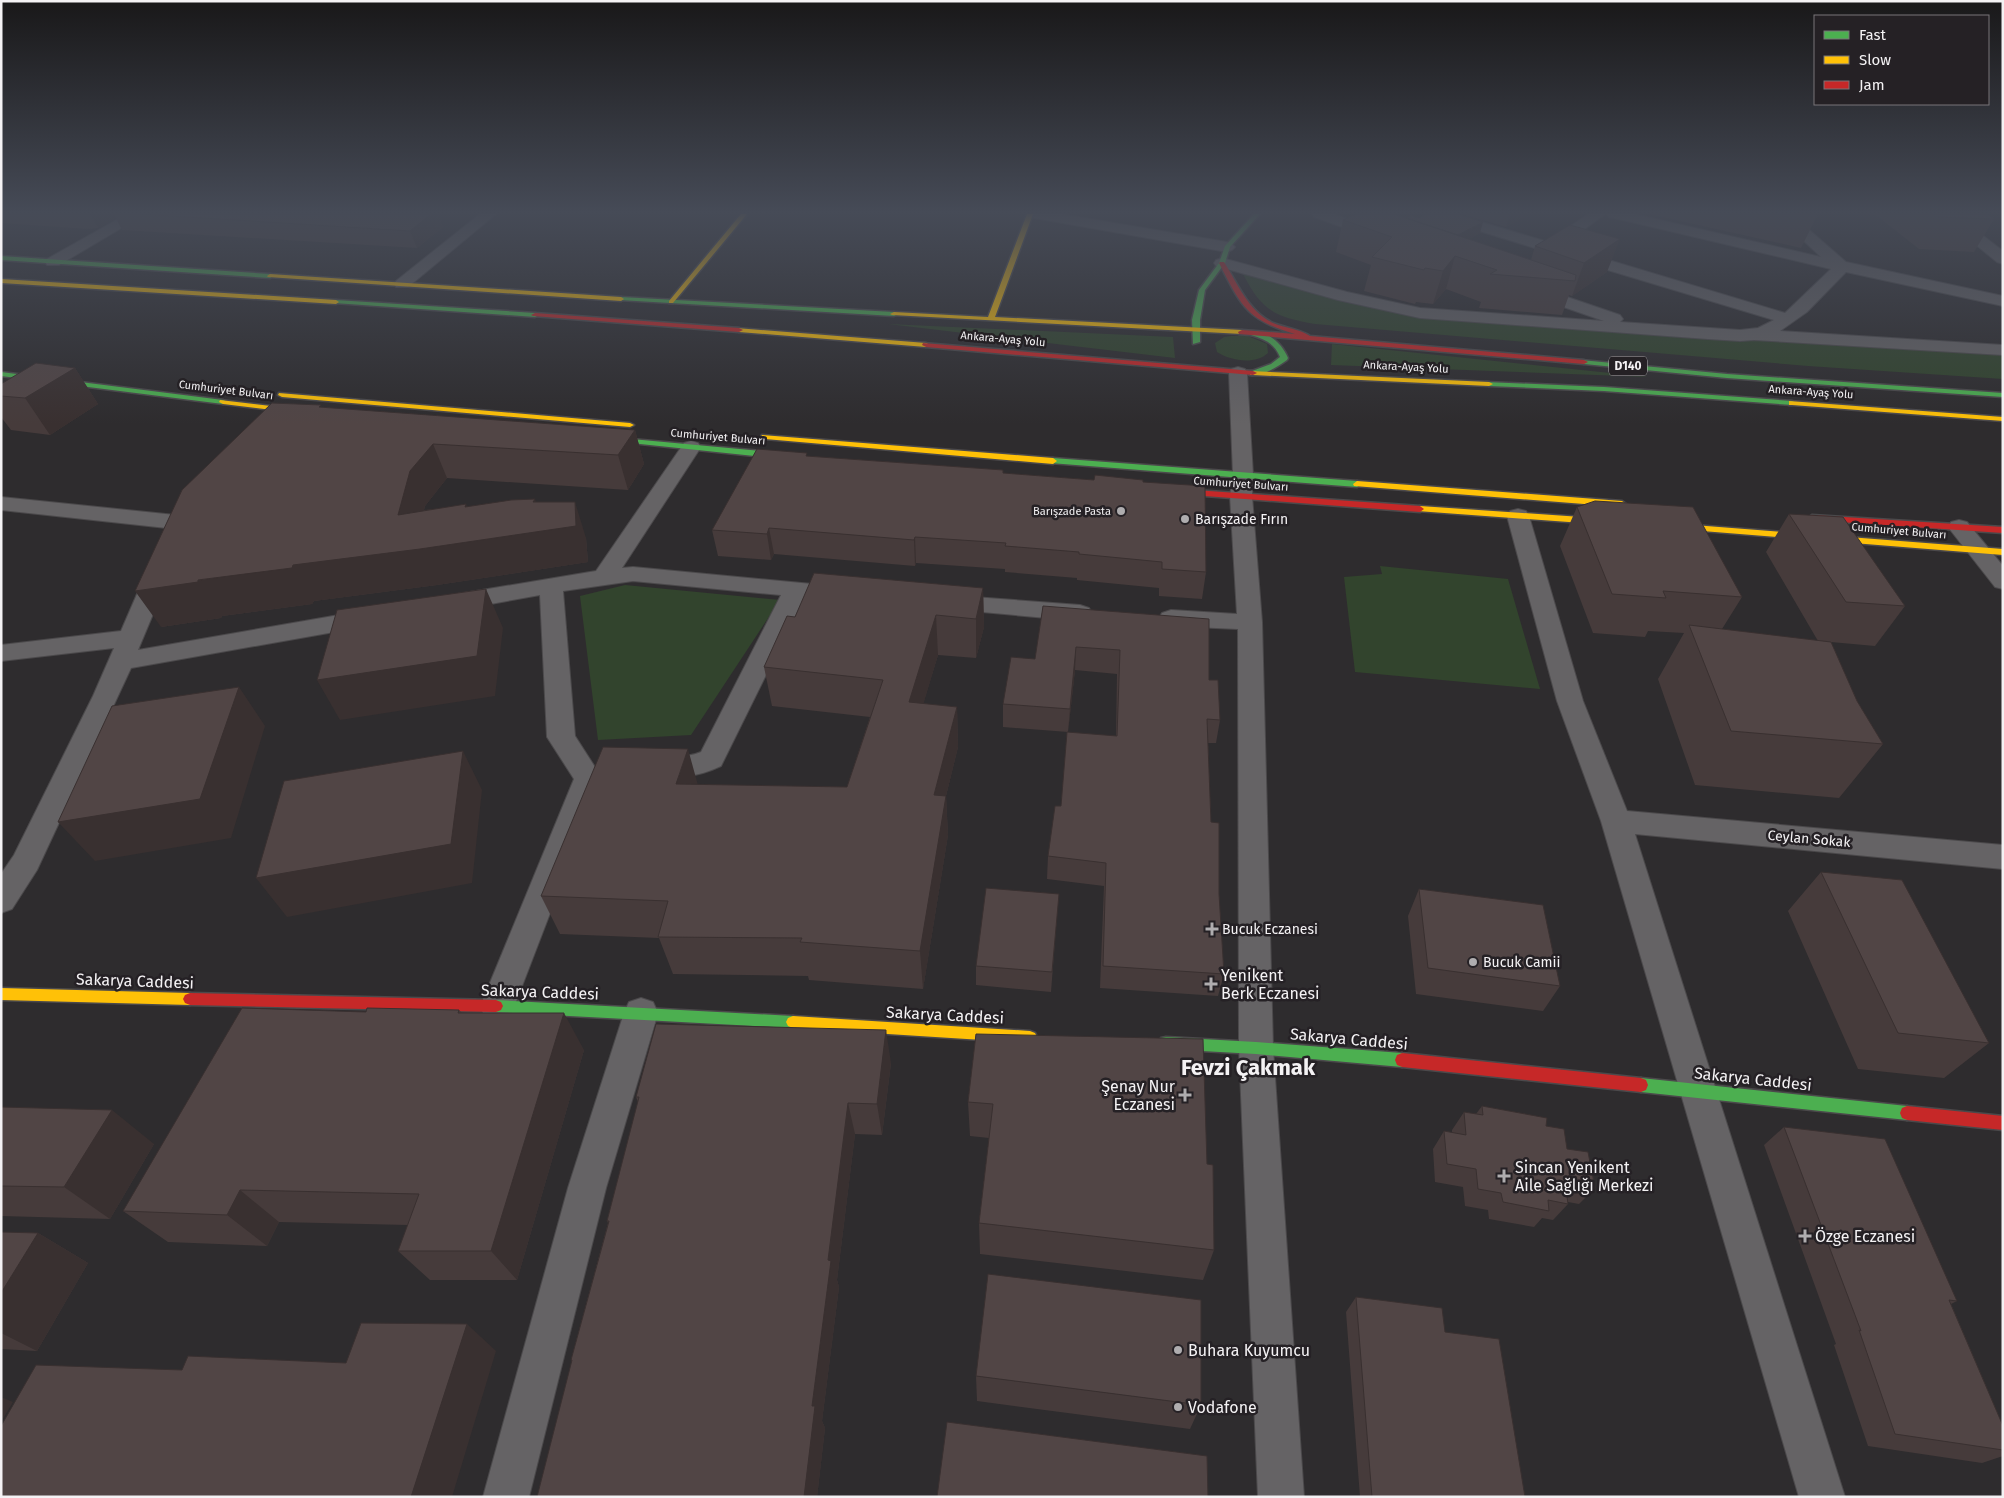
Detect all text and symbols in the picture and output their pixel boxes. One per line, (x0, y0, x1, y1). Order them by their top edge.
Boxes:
legend (1814, 15, 1989, 105)
text: Fast (1859, 26, 1886, 44)
text: Slow (1859, 51, 1891, 69)
text: Jam (1859, 76, 1885, 94)
street label: Ankara-Ayaş Yolu (960, 329, 1046, 349)
road number: D140 (1609, 356, 1647, 376)
street label: Ankara-Ayaş Yolu (1363, 358, 1449, 376)
street label: Cumhuriyet Bulvarı (178, 378, 274, 402)
street label: Ankara-Ayaş Yolu (1768, 383, 1854, 401)
street label: Cumhuriyet Bulvarı (670, 426, 766, 448)
street label: Cumhuriyet Bulvarı (1193, 474, 1289, 494)
place label: Barışzade Pasta (1033, 505, 1111, 518)
marker: Barışzade Pasta (1115, 505, 1127, 517)
place label: Barışzade Fırın (1195, 511, 1288, 528)
marker: Barışzade Fırın (1179, 513, 1191, 525)
street label: Cumhuriyet Bulvarı (1851, 520, 1947, 542)
street label: Ceylan Sokak (1767, 827, 1852, 851)
place label: Bucuk Eczanesi (1222, 921, 1318, 938)
marker: Bucuk Eczanesi (1206, 923, 1218, 935)
place label: Bucuk Camii (1483, 954, 1560, 971)
marker: Bucuk Camii (1467, 956, 1479, 968)
place label: Yenikent Berk Eczanesi (1221, 966, 1319, 1003)
street label: Sakarya Caddesi (76, 969, 194, 993)
marker: Yenikent Berk Eczanesi (1205, 978, 1217, 990)
street label: Sakarya Caddesi (481, 980, 599, 1004)
street label: Sakarya Caddesi (885, 1002, 1005, 1028)
street label: Sakarya Caddesi (1289, 1024, 1409, 1054)
district label: Fevzi Çakmak (1181, 1054, 1316, 1081)
street label: Sakarya Caddesi (1693, 1063, 1813, 1095)
place label: Şenay Nur Eczanesi (1101, 1077, 1176, 1114)
marker: Şenay Nur Eczanesi (1179, 1089, 1191, 1101)
place label: Sincan Yenikent Aile Sağlığı Merkezi (1515, 1158, 1654, 1195)
marker: Sincan Yenikent Aile Sağlığı Merkezi (1497, 1169, 1511, 1183)
place label: Özge Eczanesi (1815, 1227, 1915, 1246)
marker: Özge Eczanesi (1799, 1230, 1811, 1242)
place label: Buhara Kuyumcu (1188, 1341, 1310, 1360)
marker: Buhara Kuyumcu (1172, 1344, 1184, 1356)
place label: Vodafone (1188, 1398, 1257, 1417)
marker: Vodafone (1172, 1401, 1184, 1413)

